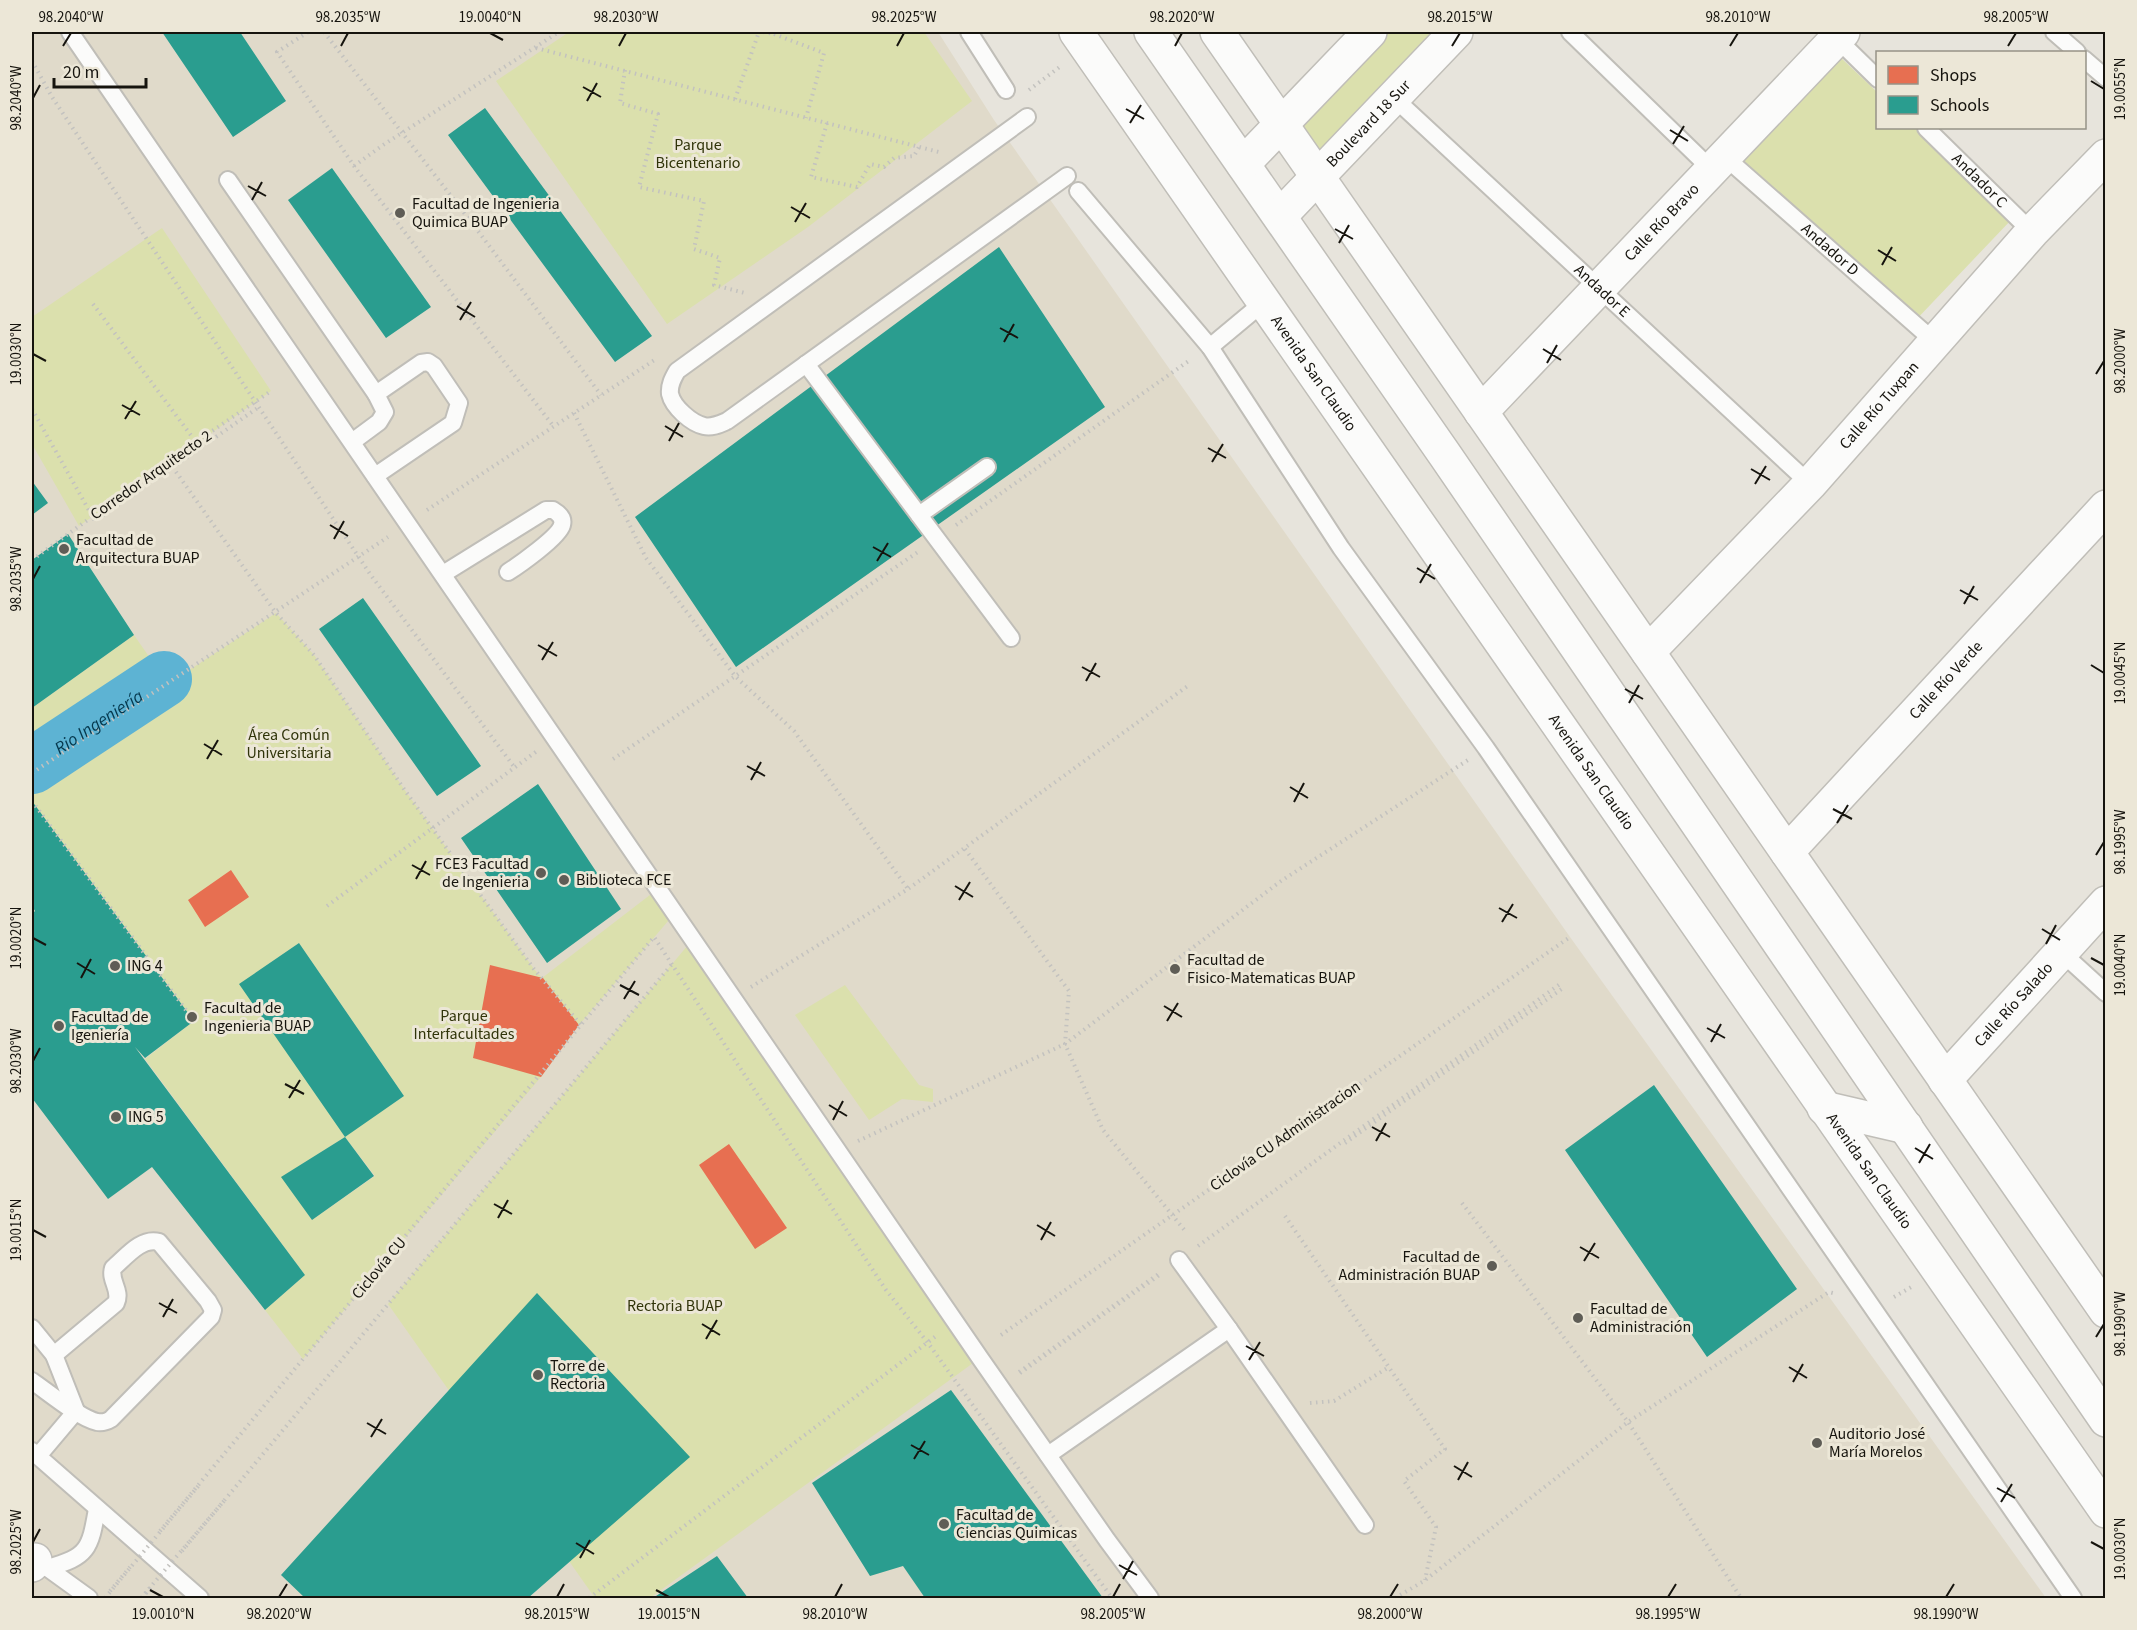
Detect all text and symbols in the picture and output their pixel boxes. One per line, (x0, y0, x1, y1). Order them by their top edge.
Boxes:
text: 98.2040°W (38, 7, 104, 28)
text: 98.2035°W (315, 7, 381, 28)
text: 19.0040°N (458, 7, 522, 28)
text: 98.2030°W (593, 7, 659, 28)
text: 98.2025°W (871, 7, 937, 28)
text: 98.2020°W (1149, 7, 1215, 28)
text: 98.2015°W (1427, 7, 1493, 28)
text: 98.2010°W (1705, 7, 1771, 28)
text: 98.2005°W (1983, 7, 2049, 28)
scale bar (54, 51, 146, 89)
legend (1876, 51, 2086, 129)
text: 19.0055°N (2110, 57, 2131, 121)
text: 20 m (63, 60, 99, 85)
text: Shops (1930, 63, 1977, 88)
text: 98.2040°W (6, 65, 27, 131)
street label: Boulevard 18 Sur (1321, 75, 1416, 172)
text: Schools (1930, 93, 1989, 118)
park label: Parque Bicentenario (655, 134, 741, 174)
street label: Andador C (1947, 148, 2012, 213)
street label: Calle Río Bravo (1619, 178, 1704, 266)
place label: Facultad de Ingenieria Quimica BUAP (412, 193, 560, 233)
marker: Facultad de Ingenieria Quimica BUAP (393, 206, 407, 220)
street label: Andador D (1796, 218, 1864, 281)
street label: Andador E (1569, 259, 1635, 322)
street label: Avenida San Claudio (1266, 311, 1362, 436)
text: 19.0030°N (6, 322, 27, 386)
text: 98.2000°W (2110, 328, 2131, 394)
street label: Calle Río Tuxpan (1834, 357, 1924, 454)
street label: Corredor Arquitecto 2 (86, 425, 216, 525)
place label: Facultad de Arquitectura BUAP (76, 529, 200, 569)
marker: Facultad de Arquitectura BUAP (57, 542, 71, 556)
text: 98.2035°W (6, 546, 27, 612)
street label: Calle Río Verde (1904, 636, 1988, 724)
text: 19.0045°N (2110, 641, 2131, 705)
water label: Rio Ingeniería (49, 683, 148, 760)
street label: Avenida San Claudio (1543, 710, 1640, 835)
park label: Área Común Universitaria (246, 724, 332, 764)
text: 98.1995°W (2110, 809, 2131, 875)
place label: FCE3 Facultad de Ingenieria (435, 853, 529, 893)
marker: FCE3 Facultad de Ingenieria (534, 866, 548, 880)
place label: Biblioteca FCE (576, 869, 671, 891)
marker: Biblioteca FCE (557, 873, 571, 887)
text: 19.0020°N (6, 906, 27, 970)
text: 19.0040°N (2110, 933, 2131, 997)
place label: Facultad de Fisico-Matematicas BUAP (1187, 949, 1356, 989)
place label: ING 4 (127, 955, 163, 977)
street label: Calle Río Salado (1969, 957, 2058, 1052)
marker: ING 4 (108, 959, 122, 973)
marker: Facultad de Fisico-Matematicas BUAP (1168, 962, 1182, 976)
place label: Facultad de Ingenieria BUAP (204, 997, 311, 1037)
park label: Parque Interfacultades (414, 1005, 515, 1045)
place label: Facultad de Igeniería (71, 1006, 149, 1046)
marker: Facultad de Ingenieria BUAP (185, 1010, 199, 1024)
marker: Facultad de Igeniería (52, 1019, 66, 1033)
text: 98.2030°W (6, 1028, 27, 1094)
street label: Ciclovía CU Administracion (1205, 1076, 1365, 1196)
place label: ING 5 (128, 1106, 164, 1128)
street label: Avenida San Claudio (1821, 1109, 1917, 1233)
marker: ING 5 (109, 1110, 123, 1124)
text: 19.0015°N (6, 1198, 27, 1262)
street label: Ciclovía CU (346, 1232, 412, 1304)
place label: Facultad de Administración BUAP (1338, 1246, 1480, 1286)
marker: Facultad de Administración BUAP (1485, 1259, 1499, 1273)
text: 98.1990°W (2110, 1291, 2131, 1357)
park label: Rectoria BUAP (627, 1295, 723, 1317)
place label: Facultad de Administración (1590, 1298, 1691, 1338)
marker: Facultad de Administración (1571, 1311, 1585, 1325)
place label: Torre de Rectoria (550, 1355, 605, 1395)
marker: Torre de Rectoria (531, 1368, 545, 1382)
place label: Auditorio José María Morelos (1829, 1423, 1925, 1463)
marker: Auditorio José María Morelos (1810, 1436, 1824, 1450)
place label: Facultad de Ciencias Quimicas (956, 1504, 1078, 1544)
text: 98.2025°W (6, 1509, 27, 1575)
marker: Facultad de Ciencias Quimicas (937, 1517, 951, 1531)
text: 19.0030°N (2110, 1517, 2131, 1581)
text: 19.0010°N (131, 1604, 195, 1625)
text: 98.2020°W (246, 1604, 312, 1625)
text: 98.2015°W (524, 1604, 590, 1625)
text: 19.0015°N (637, 1604, 701, 1625)
text: 98.2010°W (802, 1604, 868, 1625)
text: 98.2005°W (1080, 1604, 1146, 1625)
text: 98.2000°W (1357, 1604, 1423, 1625)
text: 98.1995°W (1635, 1604, 1701, 1625)
text: 98.1990°W (1913, 1604, 1979, 1625)

